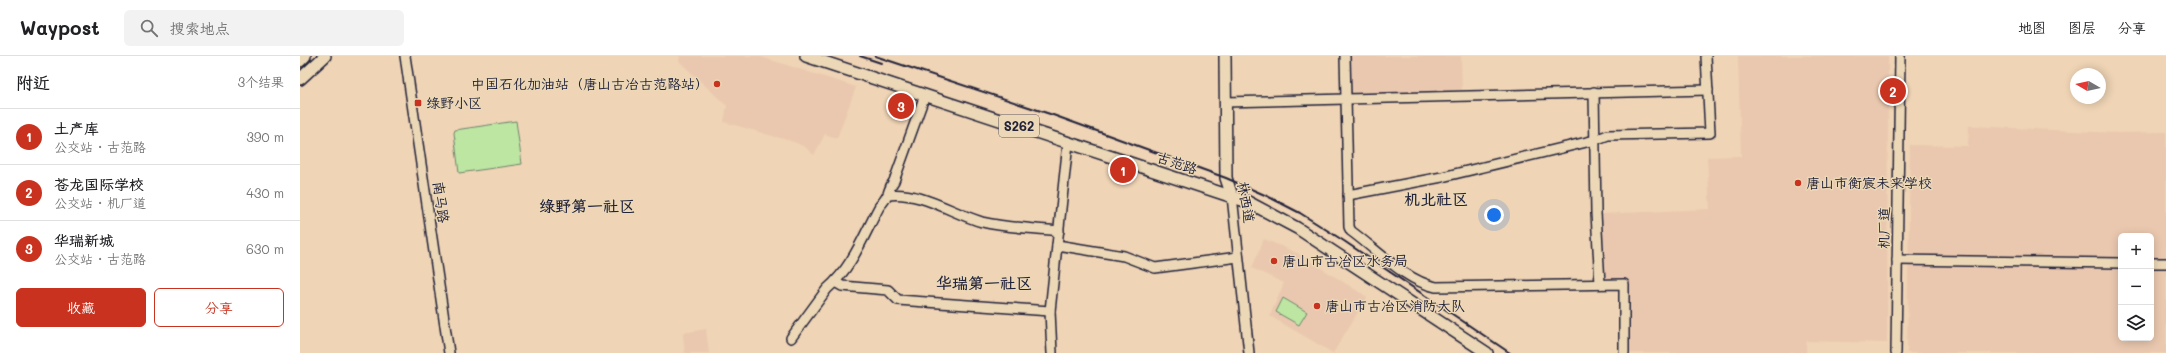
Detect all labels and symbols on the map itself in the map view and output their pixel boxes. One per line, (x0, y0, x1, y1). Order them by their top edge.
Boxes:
north arrow (2070, 68, 2106, 104)
place label: 中国石化加油站（唐山古冶古范路站） (471, 74, 709, 93)
pin: 2 (1880, 76, 1906, 106)
marker: 中国石化加油站（唐山古冶古范路站） (712, 79, 722, 89)
pin: 3 (888, 91, 914, 121)
place label: 绿野小区 (426, 93, 482, 112)
marker: 绿野小区 (413, 98, 423, 108)
road number: S262 (999, 115, 1039, 137)
street label: 古范路 (1154, 147, 1200, 178)
pin: 1 (1110, 155, 1136, 185)
place label: 唐山市衡宸未来学校 (1806, 173, 1932, 192)
marker: 唐山市衡宸未来学校 (1793, 178, 1803, 188)
street label: 南马路 (429, 180, 454, 224)
street label: 林西道 (1233, 180, 1259, 224)
district label: 机北社区 (1404, 188, 1468, 209)
district label: 绿野第一社区 (539, 195, 635, 216)
your location (1484, 205, 1504, 225)
street label: 机厂道 (1874, 207, 1893, 249)
place label: 唐山市古冶区水务局 (1282, 251, 1408, 270)
marker: 唐山市古冶区水务局 (1269, 256, 1279, 266)
district label: 华瑞第一社区 (936, 272, 1032, 293)
place label: 唐山市古冶区消防大队 (1325, 296, 1465, 315)
marker: 唐山市古冶区消防大队 (1312, 301, 1322, 311)

